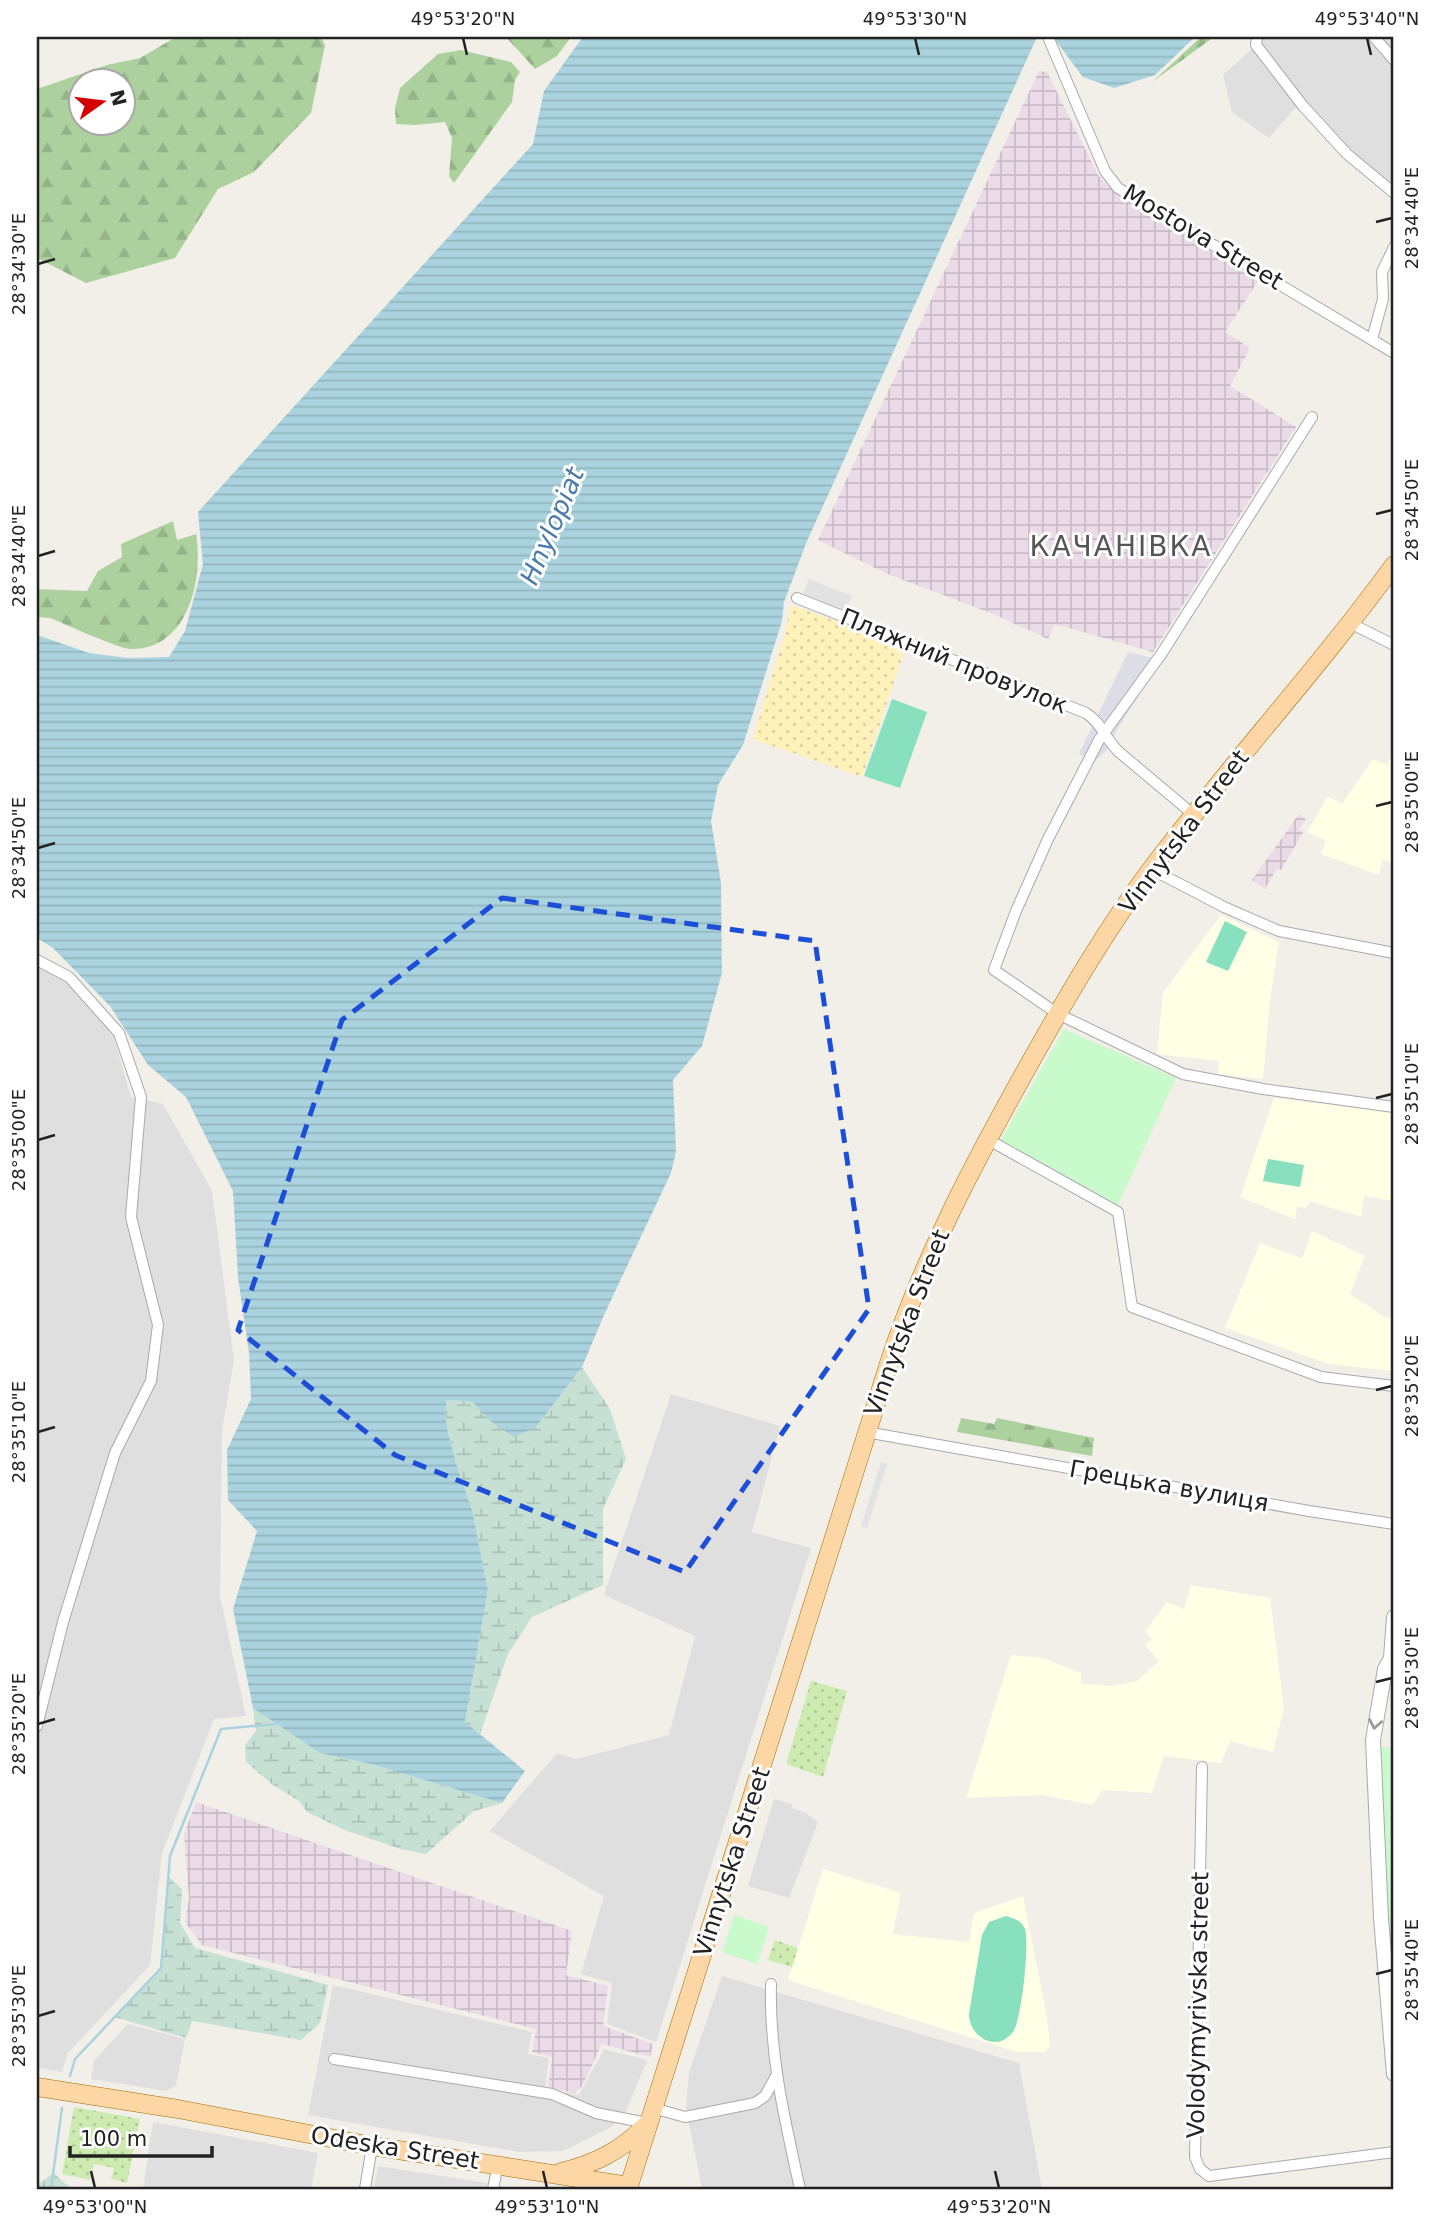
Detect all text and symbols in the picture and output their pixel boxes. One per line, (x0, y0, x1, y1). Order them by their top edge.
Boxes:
text: 49°53'20"N (411, 8, 515, 29)
text: 49°53'30"N (863, 8, 967, 29)
text: 49°53'40"N (1315, 8, 1419, 29)
north arrow (66, 66, 136, 136)
text: N (106, 88, 131, 108)
text: 28°34'40"E (1401, 167, 1422, 269)
street label: Mostova Street (1118, 178, 1288, 296)
text: 28°34'30"E (8, 213, 29, 315)
text: 28°34'50"E (1401, 459, 1422, 561)
water label: Hnylopiat (514, 462, 590, 589)
text: 28°34'40"E (8, 505, 29, 607)
district label: КАЧАНІВКА (1030, 530, 1212, 563)
street label: Пляжний провулок (836, 603, 1072, 719)
street label: Vinnytska Street (1113, 745, 1255, 919)
text: 28°35'00"E (1401, 751, 1422, 853)
text: 28°34'50"E (8, 797, 29, 899)
text: 28°35'10"E (1401, 1043, 1422, 1145)
text: 28°35'00"E (8, 1089, 29, 1191)
street label: Vinnytska Street (858, 1226, 956, 1420)
text: 28°35'20"E (1401, 1335, 1422, 1437)
text: 28°35'10"E (8, 1381, 29, 1483)
street label: Грецька вулиця (1067, 1455, 1271, 1517)
text: 28°35'30"E (1401, 1627, 1422, 1729)
text: 28°35'20"E (8, 1673, 29, 1775)
one-way arrow (1368, 1718, 1383, 1730)
street label: Vinnytska Street (688, 1764, 776, 1960)
street label: Volodymyrivska street (1182, 1871, 1214, 2139)
text: 28°35'40"E (1401, 1919, 1422, 2021)
text: 28°35'30"E (8, 1965, 29, 2067)
scale bar (70, 2114, 212, 2158)
street label: Odeska Street (309, 2121, 481, 2175)
text: 100 m (80, 2127, 147, 2151)
text: 49°53'00"N (43, 2196, 147, 2217)
text: 49°53'10"N (495, 2196, 599, 2217)
text: 49°53'20"N (947, 2196, 1051, 2217)

